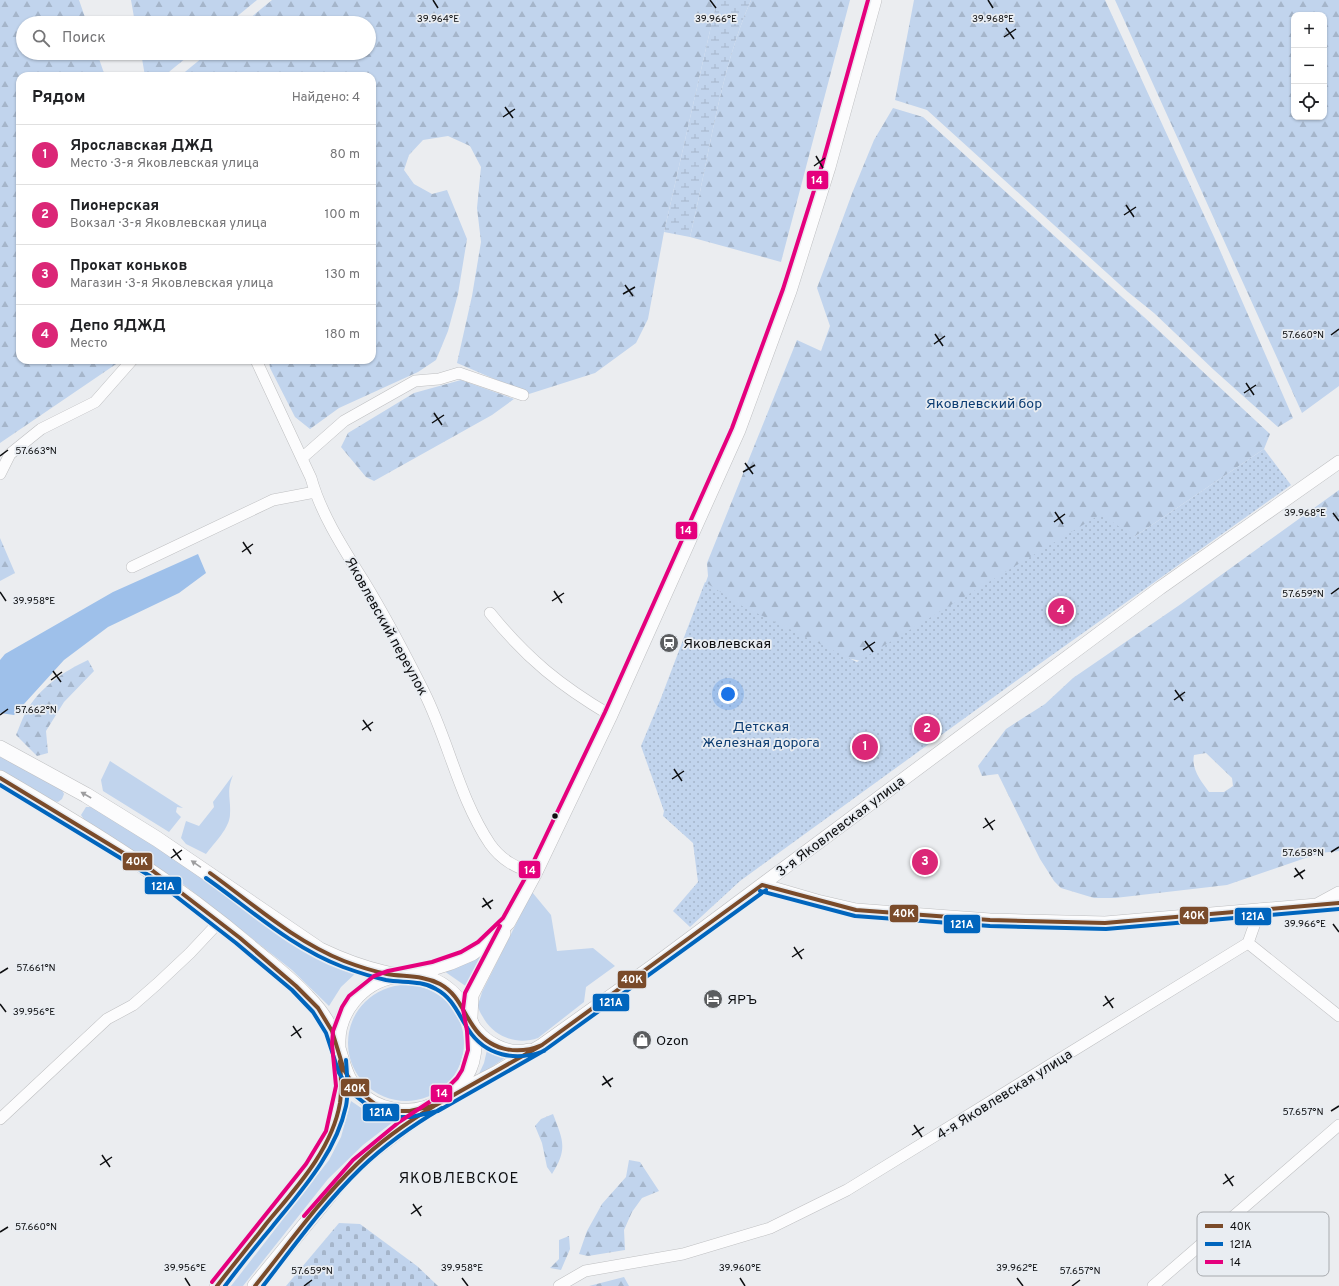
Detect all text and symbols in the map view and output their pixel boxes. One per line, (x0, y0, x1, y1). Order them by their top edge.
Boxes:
map controls (1291, 12, 1327, 120)
button: + (1291, 12, 1327, 48)
text: 39.964°E (417, 13, 459, 26)
text: 39.966°E (695, 13, 737, 26)
text: 39.968°E (972, 13, 1014, 26)
search box (16, 16, 376, 60)
icon: search (30, 27, 52, 49)
text: Поиск (62, 29, 106, 48)
button: − (1291, 48, 1327, 84)
button: locate (1291, 84, 1327, 120)
text: Рядом (32, 87, 85, 109)
text: Найдено: 4 (292, 90, 360, 106)
text: Ярославская ДЖД (70, 137, 213, 156)
text: 1 (42, 147, 48, 163)
text: 80 m (330, 147, 360, 163)
text: Место · 3-я Яковлевская улица (70, 156, 259, 172)
line badge: 14 (806, 170, 829, 190)
text: 14 (811, 174, 823, 188)
text: Пионерская (70, 197, 159, 216)
text: 2 (41, 207, 49, 223)
text: 100 m (324, 207, 360, 223)
text: Вокзал · 3-я Яковлевская улица (70, 216, 267, 232)
text: Прокат коньков (70, 257, 187, 276)
text: 3 (41, 267, 49, 283)
text: 130 m (325, 267, 360, 283)
text: Магазин · 3-я Яковлевская улица (70, 276, 273, 292)
text: Депо ЯДЖД (70, 317, 166, 336)
text: 4 (41, 327, 49, 343)
text: 180 m (325, 327, 360, 343)
text: 57.660°N (1282, 329, 1324, 342)
text: Место (70, 336, 107, 352)
park label: Яковлевский бор (926, 396, 1042, 413)
text: 57.663°N (15, 445, 57, 458)
text: 39.968°E (1284, 507, 1326, 520)
line badge: 14 (675, 521, 698, 540)
text: 14 (680, 524, 692, 538)
street label: Яковлевский переулок (340, 554, 431, 699)
text: 57.659°N (1282, 588, 1324, 601)
text: 39.958°E (13, 595, 55, 608)
pin: 4 (1048, 596, 1074, 626)
station icon: Яковлевская (658, 632, 680, 654)
place label: Яковлевская (683, 636, 771, 653)
your location (718, 684, 738, 704)
text: 57.662°N (15, 704, 57, 717)
pin: 2 (914, 714, 940, 744)
park label: Детская Железная дорога (702, 719, 820, 752)
pin: 1 (852, 732, 878, 762)
street label: 3-я Яковлевская улица (773, 773, 909, 881)
one-way arrow (80, 792, 92, 799)
unlabelled marker (550, 811, 560, 821)
pin: 3 (912, 847, 938, 877)
text: 57.658°N (1282, 847, 1324, 860)
line badge: 40К (122, 852, 153, 871)
text: 40К (126, 855, 148, 869)
one-way arrow (191, 860, 201, 868)
line badge: 14 (518, 860, 541, 879)
text: 14 (524, 864, 536, 878)
line badge: 121А (144, 876, 182, 895)
text: 121А (151, 880, 175, 894)
line badge: 40К (889, 904, 919, 923)
line badge: 40К (1179, 906, 1209, 925)
text: 40К (893, 907, 915, 921)
line badge: 121А (1234, 907, 1272, 926)
text: 40К (1183, 909, 1205, 923)
text: 121А (1241, 910, 1265, 924)
line badge: 121А (943, 914, 981, 934)
text: 121А (950, 918, 974, 932)
text: 39.966°E (1284, 918, 1326, 931)
text: 57.661°N (16, 962, 56, 975)
line badge: 40К (617, 970, 647, 989)
text: 40К (621, 973, 643, 987)
hotel icon: ЯРЪ (702, 988, 724, 1010)
place label: ЯРЪ (727, 992, 757, 1009)
line badge: 121А (592, 993, 630, 1012)
text: 121А (599, 996, 623, 1010)
text: 39.956°E (13, 1006, 55, 1019)
shop icon: Ozon (631, 1029, 653, 1051)
place label: Ozon (656, 1033, 689, 1050)
street label: 4-я Яковлевская улица (934, 1047, 1076, 1144)
line badge: 40К (340, 1078, 370, 1097)
text: 40К (344, 1082, 366, 1096)
line badge: 14 (430, 1084, 453, 1103)
text: 14 (436, 1087, 448, 1101)
line badge: 121А (362, 1103, 400, 1122)
text: 121А (369, 1106, 393, 1120)
text: 57.657°N (1282, 1106, 1324, 1119)
district label: ЯКОВЛЕВСКОЕ (398, 1170, 520, 1189)
legend (1197, 1212, 1329, 1276)
text: 40К (1230, 1220, 1251, 1234)
text: 57.660°N (15, 1221, 57, 1234)
text: 121А (1230, 1238, 1252, 1252)
text: 14 (1230, 1256, 1241, 1270)
text: 39.956°E (164, 1262, 206, 1275)
text: 39.958°E (441, 1262, 483, 1275)
text: 39.960°E (719, 1262, 761, 1275)
text: 39.962°E (996, 1262, 1038, 1275)
text: 57.659°N (291, 1265, 333, 1278)
text: 57.657°N (1059, 1265, 1101, 1278)

